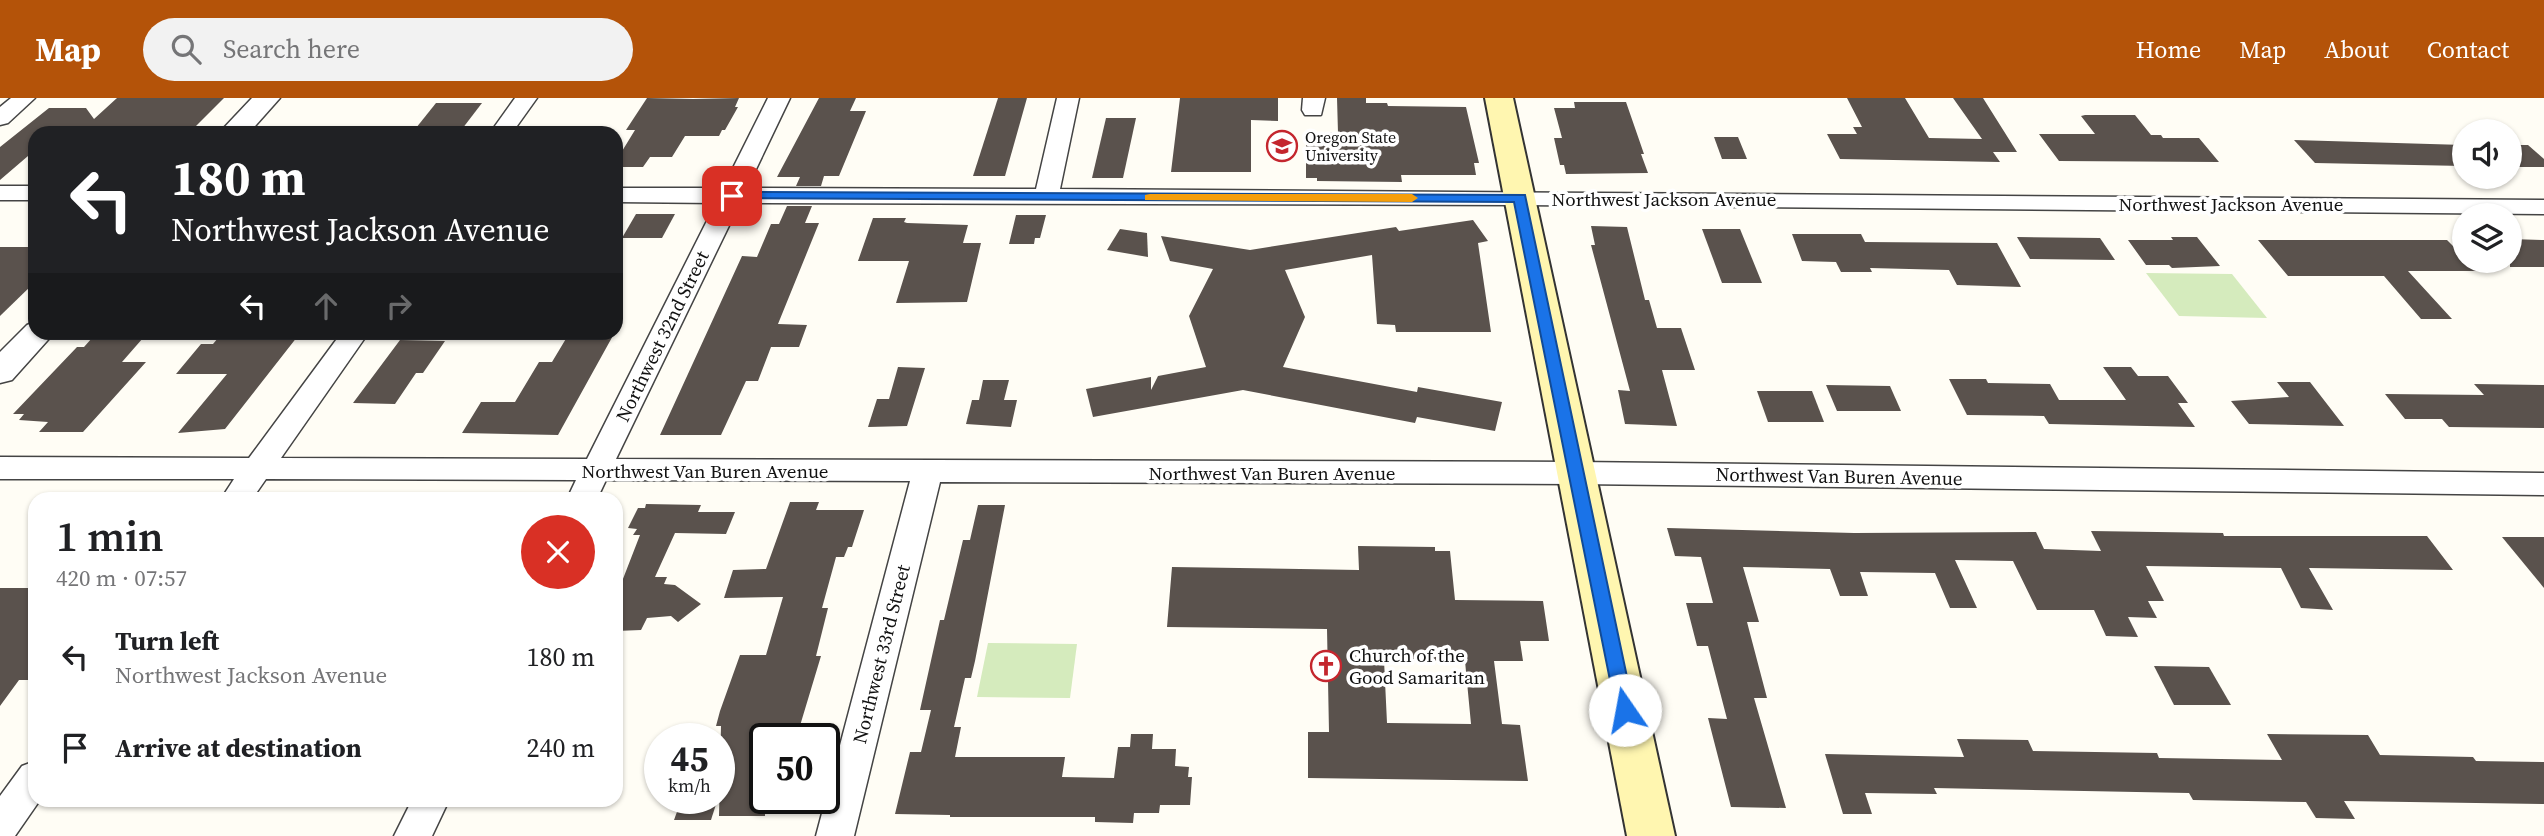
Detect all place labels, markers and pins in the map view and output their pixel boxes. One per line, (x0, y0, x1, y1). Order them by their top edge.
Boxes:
place label: Oregon State University (1305, 126, 1396, 166)
school or university icon: Oregon State University (1265, 129, 1299, 163)
pin (702, 166, 762, 226)
place label: Church of the Good Samaritan (1349, 642, 1485, 690)
church icon: Church of the Good Samaritan (1309, 649, 1343, 683)

